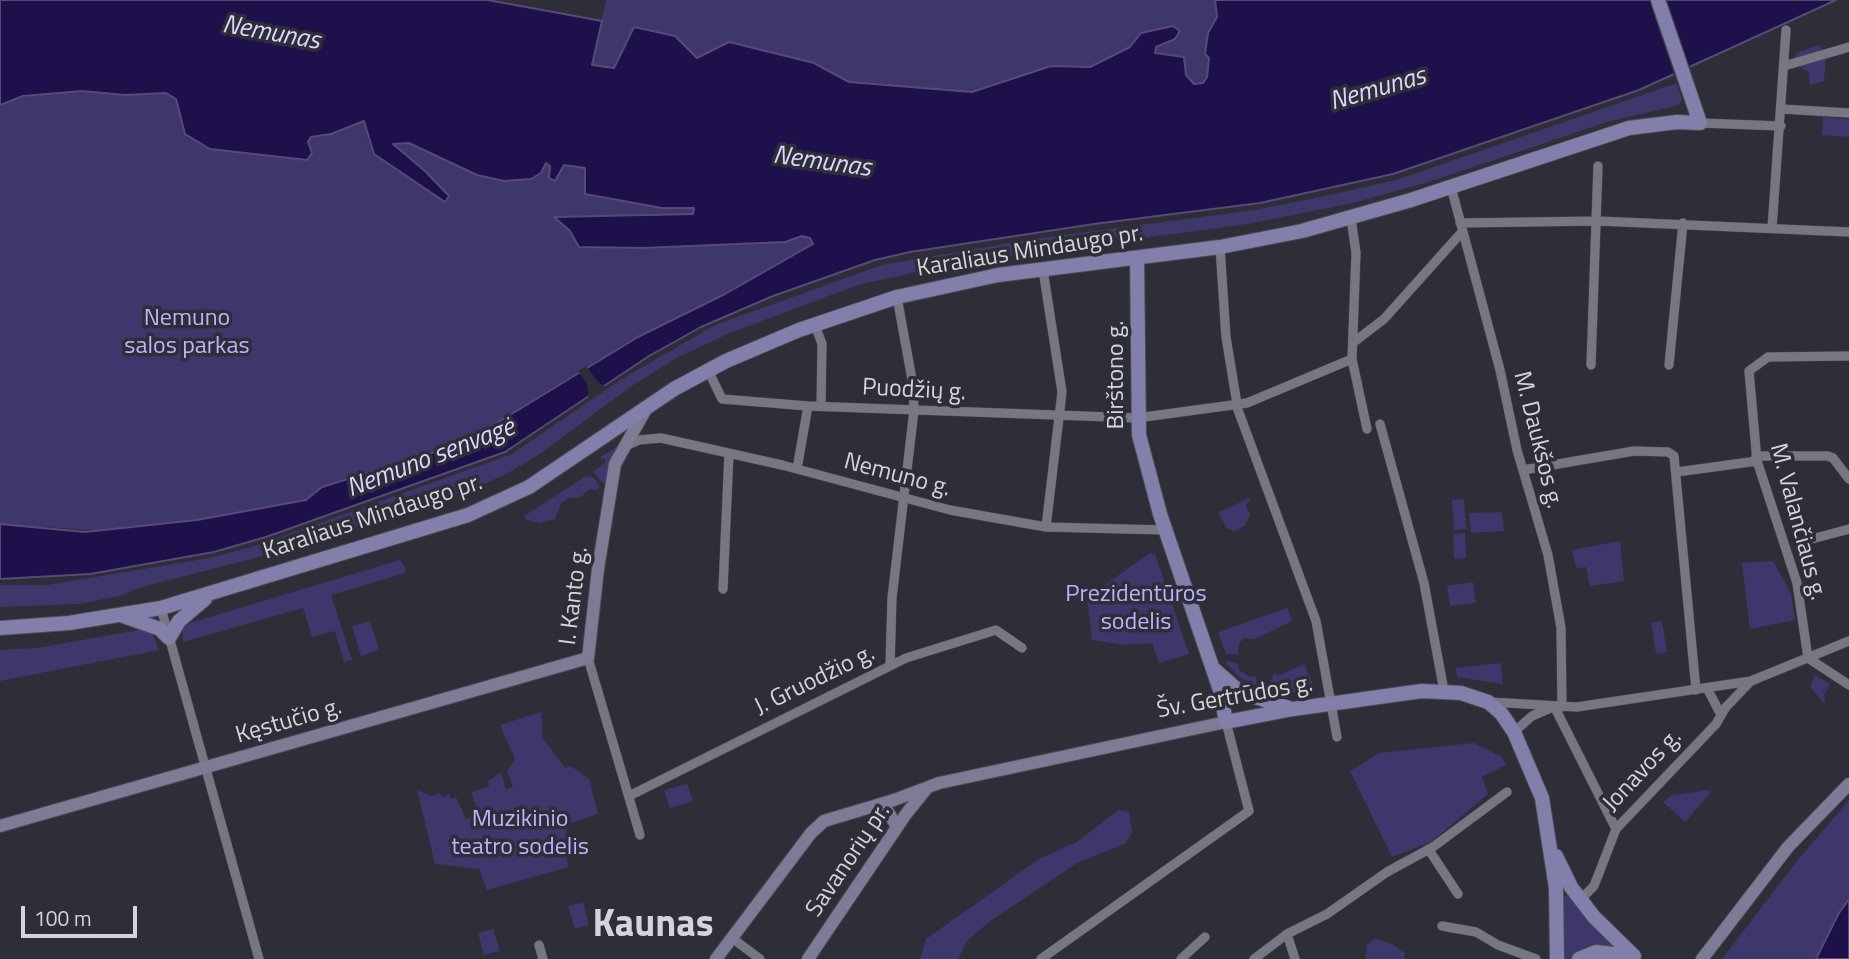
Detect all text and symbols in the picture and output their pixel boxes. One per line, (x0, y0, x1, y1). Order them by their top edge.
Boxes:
water label: Nemunas (220, 10, 322, 58)
water label: Nemunas (1326, 61, 1430, 119)
water label: Nemunas (771, 141, 873, 185)
street label: Karaliaus Mindaugo pr. (915, 220, 1145, 284)
park label: Nemuno salos parkas (124, 305, 250, 361)
street label: Birštono g. (1103, 321, 1131, 429)
street label: M. Daukšos g. (1506, 369, 1568, 511)
street label: Puodžių g. (861, 374, 967, 408)
water label: Nemuno senvagė (343, 413, 519, 505)
street label: M. Valančiaus g. (1762, 441, 1832, 603)
street label: Nemuno g. (840, 448, 954, 504)
street label: Karaliaus Mindaugo pr. (260, 469, 486, 567)
street label: I. Kanto g. (555, 545, 595, 647)
park label: Prezidentūros sodelis (1065, 581, 1207, 637)
street label: J. Gruodžio g. (750, 640, 880, 722)
street label: Šv. Gertrūdos g. (1155, 670, 1315, 726)
street label: Kęstučio g. (233, 693, 345, 751)
street label: Jonavos g. (1598, 724, 1688, 818)
street label: Savanorių pr. (801, 799, 897, 923)
park label: Muzikinio teatro sodelis (451, 806, 589, 862)
scale bar (24, 892, 140, 936)
text: 100 m (34, 902, 91, 934)
district label: Kaunas (592, 904, 714, 950)

